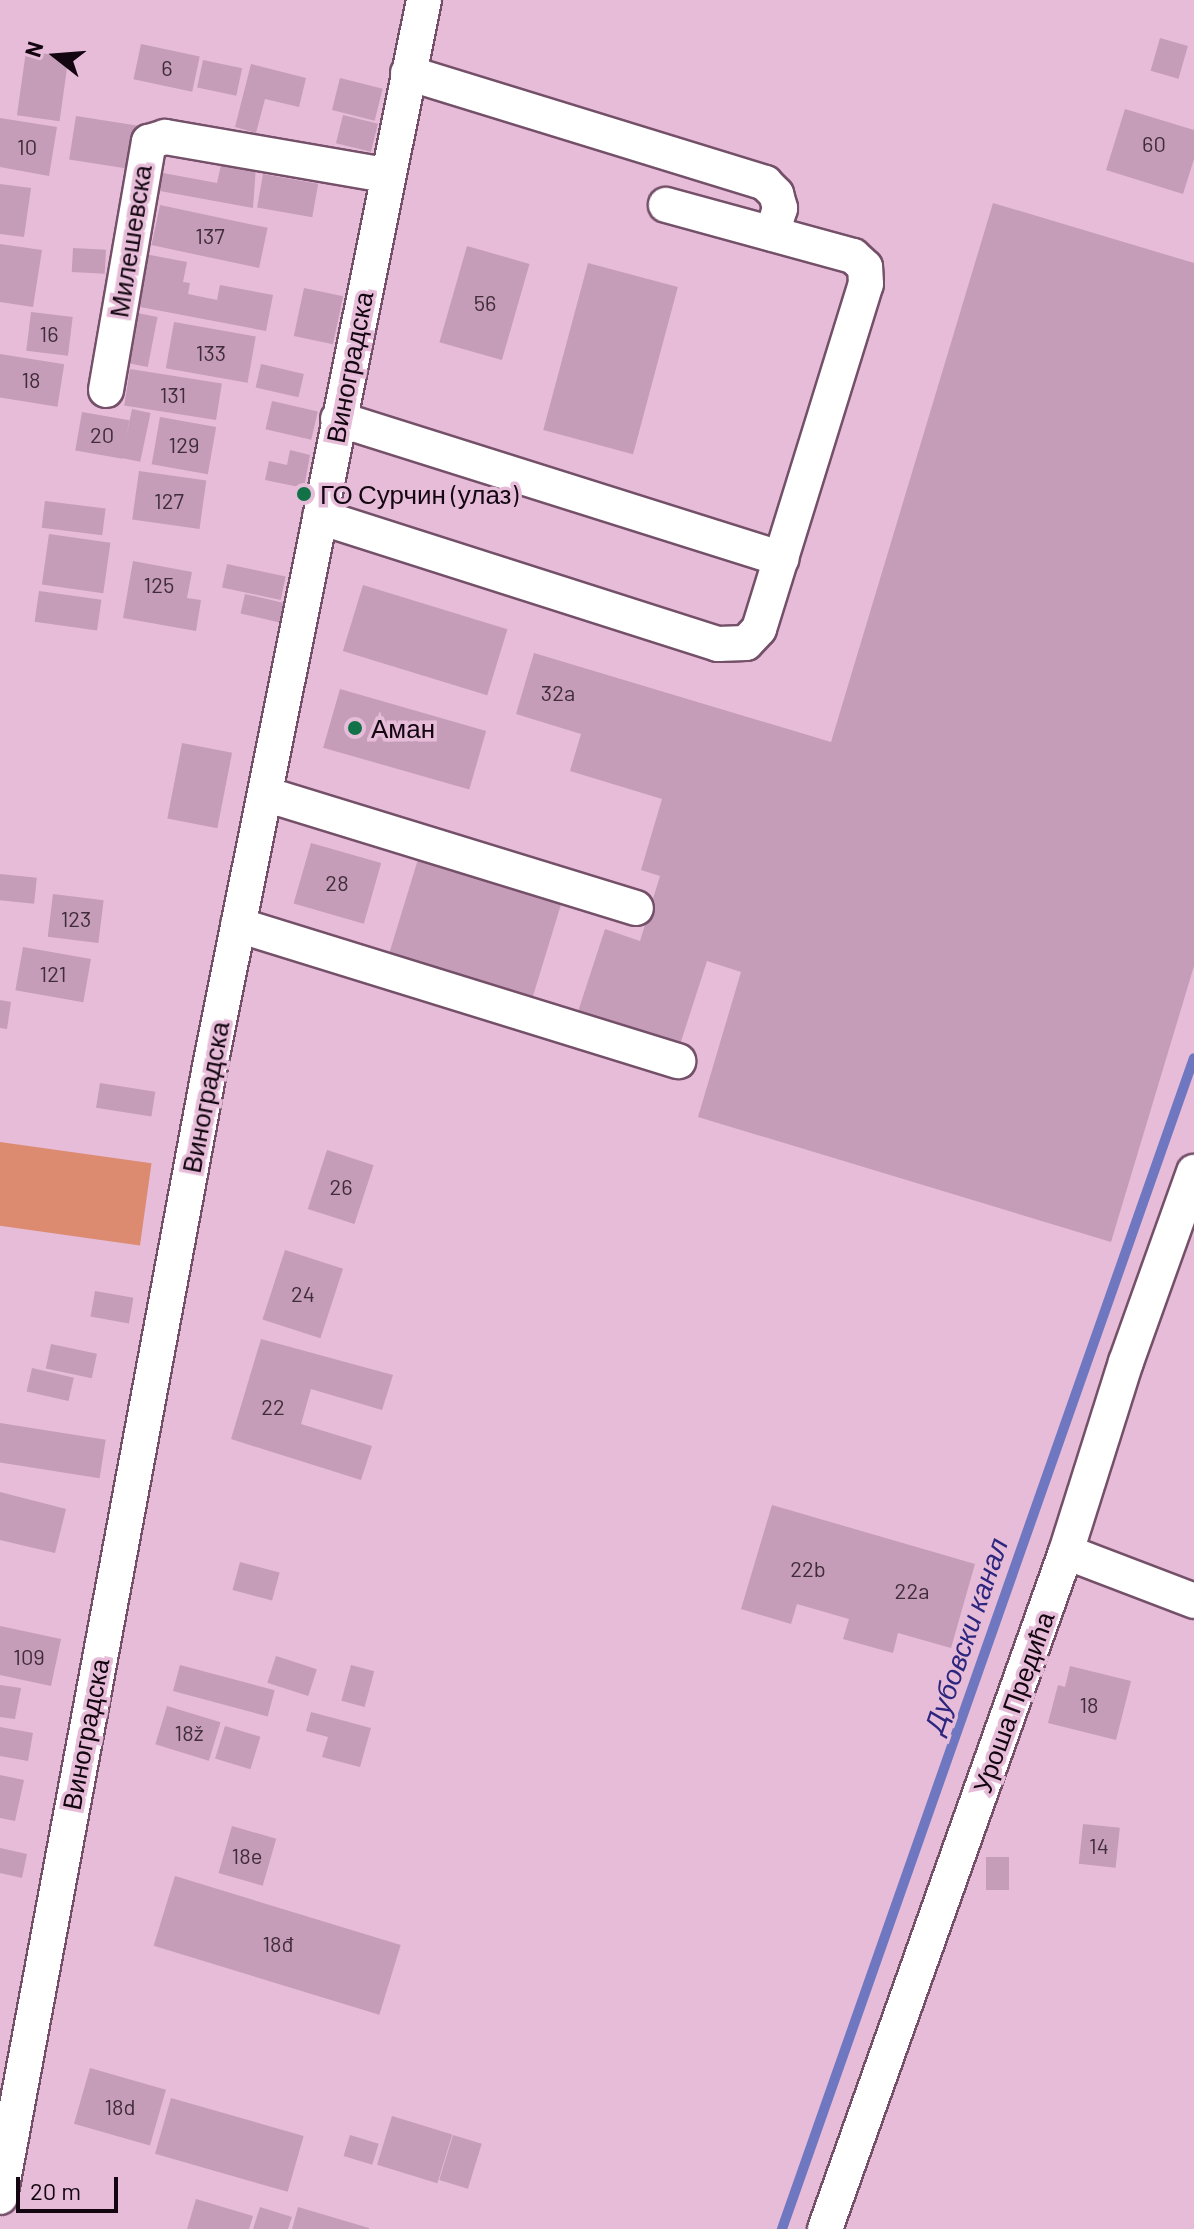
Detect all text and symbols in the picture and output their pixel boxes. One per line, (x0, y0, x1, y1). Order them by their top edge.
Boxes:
north arrow (16, 16, 96, 96)
text: N (18, 38, 48, 60)
house number: 6 (161, 55, 173, 81)
house number: 60 (1142, 131, 1166, 157)
house number: 10 (17, 134, 37, 160)
street label: Милешевска (103, 162, 157, 320)
house number: 137 (195, 223, 225, 249)
street label: Виноградска (319, 289, 379, 445)
house number: 56 (474, 290, 496, 316)
house number: 16 (39, 321, 59, 347)
house number: 133 (196, 340, 226, 366)
house number: 18 (21, 367, 41, 393)
house number: 131 (160, 382, 186, 408)
house number: 20 (90, 422, 114, 448)
house number: 129 (169, 432, 199, 458)
place label: ГО Сурчин (улаз) (320, 478, 518, 510)
marker: ГО Сурчин (улаз) (295, 485, 313, 503)
house number: 127 (154, 488, 184, 514)
house number: 125 (144, 572, 174, 598)
house number: 32a (541, 680, 575, 706)
place label: Аман (371, 712, 435, 744)
marker: Аман (346, 719, 364, 737)
house number: 28 (325, 870, 349, 896)
house number: 123 (61, 906, 91, 932)
house number: 121 (40, 961, 66, 987)
street label: Виноградска (175, 1019, 235, 1175)
house number: 26 (329, 1174, 353, 1200)
house number: 24 (291, 1281, 315, 1307)
house number: 22 (261, 1394, 285, 1420)
water label: Дубовски канал (916, 1533, 1014, 1737)
house number: 22b (790, 1556, 826, 1582)
house number: 22a (895, 1578, 929, 1604)
street label: Уроша Предића (966, 1607, 1060, 1797)
house number: 109 (13, 1644, 45, 1670)
street label: Виноградска (55, 1656, 115, 1812)
house number: 18 (1079, 1692, 1099, 1718)
house number: 18ž (175, 1720, 203, 1746)
house number: 14 (1089, 1833, 1109, 1859)
house number: 18e (232, 1843, 262, 1869)
house number: 18đ (262, 1931, 294, 1957)
house number: 18d (104, 2094, 136, 2120)
scale bar (20, 2161, 122, 2211)
text: 20 m (30, 2176, 81, 2205)

